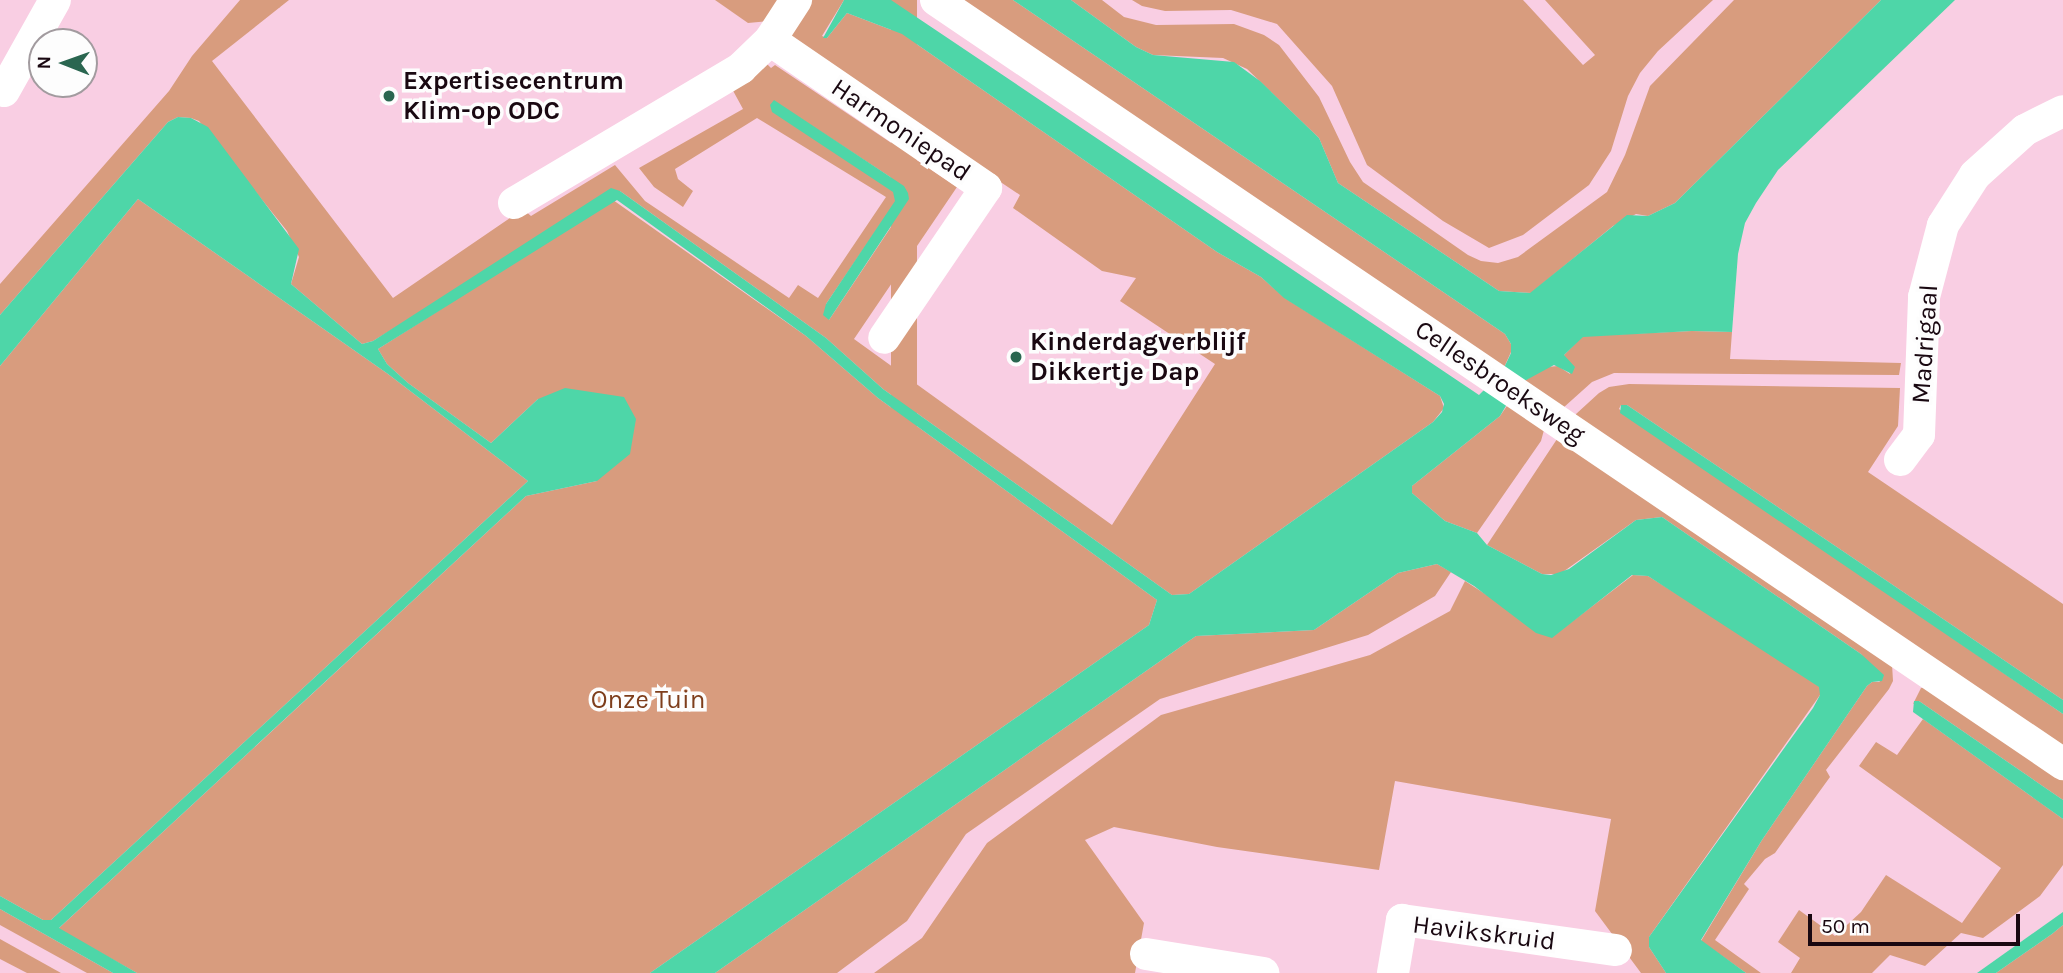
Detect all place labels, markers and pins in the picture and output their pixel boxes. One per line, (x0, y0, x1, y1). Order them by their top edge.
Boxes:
place label: Expertisecentrum Klim-op ODC (403, 65, 624, 126)
marker: Expertisecentrum Klim-op ODC (381, 88, 397, 104)
place label: Kinderdagverblijf Dikkertje Dap (1030, 326, 1246, 388)
marker: Kinderdagverblijf Dikkertje Dap (1008, 349, 1024, 365)

